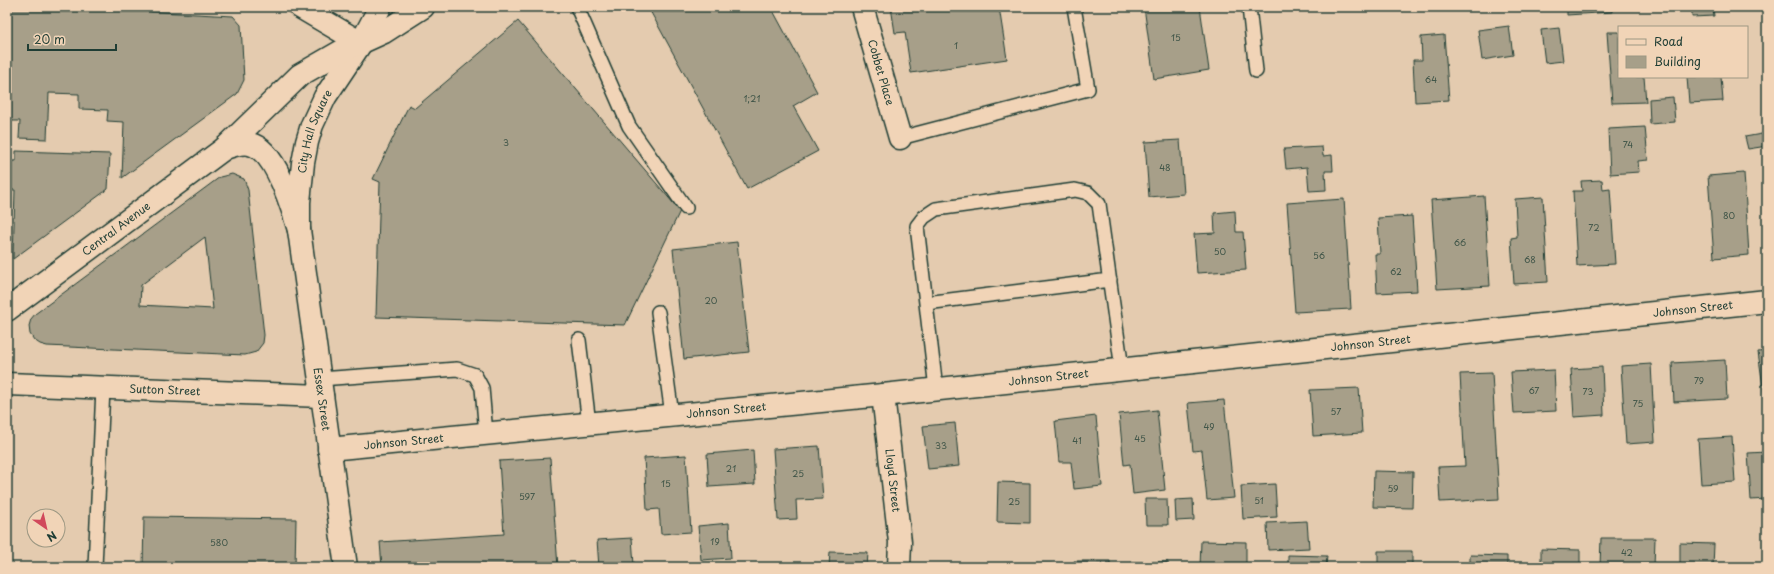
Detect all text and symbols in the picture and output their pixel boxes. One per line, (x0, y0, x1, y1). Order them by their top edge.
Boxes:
scale bar (28, 26, 116, 52)
legend (1618, 26, 1748, 78)
text: 20 m (34, 30, 65, 48)
house number: 15 (1171, 30, 1181, 44)
text: Road (1654, 32, 1683, 50)
street label: Cobbet Place (864, 37, 899, 107)
house number: 1 (954, 38, 958, 52)
text: Building (1654, 52, 1701, 70)
house number: 64 (1425, 72, 1437, 86)
street label: City Hall Square (293, 86, 336, 174)
house number: 1;21 (743, 91, 761, 105)
house number: 3 (503, 135, 509, 149)
house number: 74 (1623, 137, 1633, 151)
house number: 48 (1159, 160, 1171, 174)
street label: Central Avenue (78, 197, 154, 260)
house number: 80 (1723, 208, 1736, 222)
house number: 72 (1588, 220, 1600, 234)
house number: 66 (1454, 235, 1466, 249)
house number: 50 (1214, 244, 1227, 258)
house number: 56 (1313, 248, 1325, 262)
house number: 68 (1524, 252, 1536, 266)
house number: 62 (1390, 264, 1402, 278)
house number: 20 (705, 293, 718, 307)
street label: Johnson Street (1652, 296, 1734, 321)
street label: Johnson Street (1330, 330, 1412, 355)
street label: Johnson Street (1007, 364, 1090, 390)
street label: Essex Street (310, 366, 335, 432)
house number: 79 (1694, 373, 1704, 387)
street label: Sutton Street (129, 380, 201, 399)
house number: 67 (1528, 383, 1540, 397)
house number: 73 (1583, 384, 1593, 398)
house number: 75 (1633, 396, 1643, 410)
street label: Johnson Street (685, 397, 767, 422)
house number: 57 (1331, 404, 1341, 418)
house number: 49 (1203, 419, 1215, 433)
street label: Johnson Street (363, 429, 445, 454)
house number: 45 (1134, 431, 1146, 445)
house number: 41 (1072, 433, 1082, 447)
house number: 33 (935, 438, 947, 452)
street label: Lloyd Street (881, 448, 906, 513)
house number: 21 (726, 461, 736, 475)
house number: 25 (792, 466, 804, 480)
house number: 15 (661, 476, 671, 490)
house number: 59 (1387, 481, 1399, 495)
house number: 597 (519, 489, 535, 503)
house number: 51 (1254, 493, 1264, 507)
house number: 25 (1008, 494, 1020, 508)
north arrow (26, 508, 66, 548)
text: N (43, 527, 60, 546)
house number: 19 (710, 534, 720, 548)
house number: 580 (210, 535, 228, 549)
house number: 42 (1621, 545, 1633, 559)

